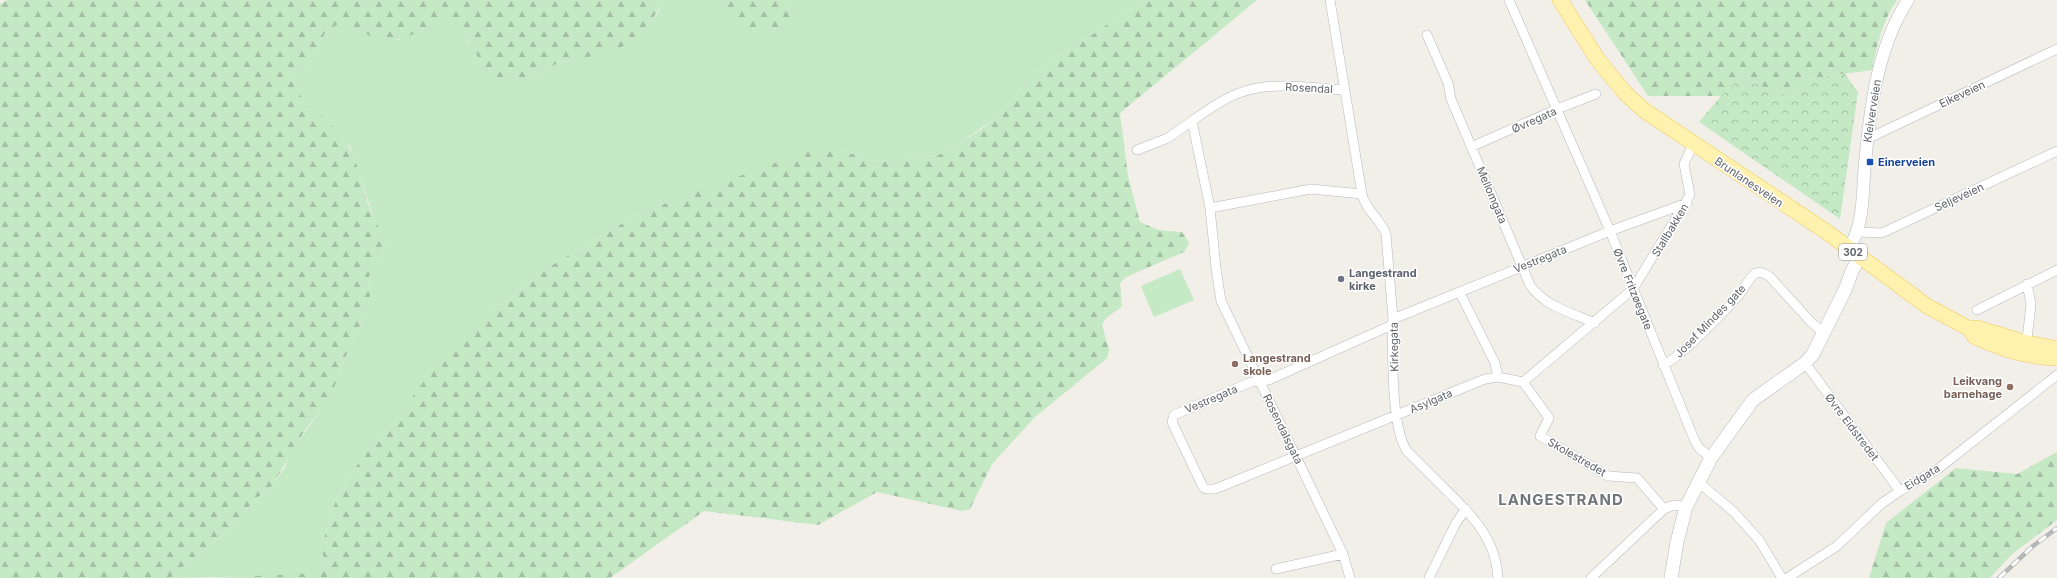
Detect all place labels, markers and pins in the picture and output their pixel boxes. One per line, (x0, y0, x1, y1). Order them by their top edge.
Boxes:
place label: Einerveien (1878, 155, 1935, 169)
marker: Einerveien (1865, 157, 1875, 167)
place label: Langestrand kirke (1349, 266, 1417, 293)
marker: Langestrand kirke (1336, 274, 1346, 284)
place label: Langestrand skole (1243, 351, 1311, 378)
marker: Langestrand skole (1230, 359, 1240, 369)
place label: Leikvang barnehage (1944, 374, 2002, 401)
marker: Leikvang barnehage (2005, 382, 2015, 392)

